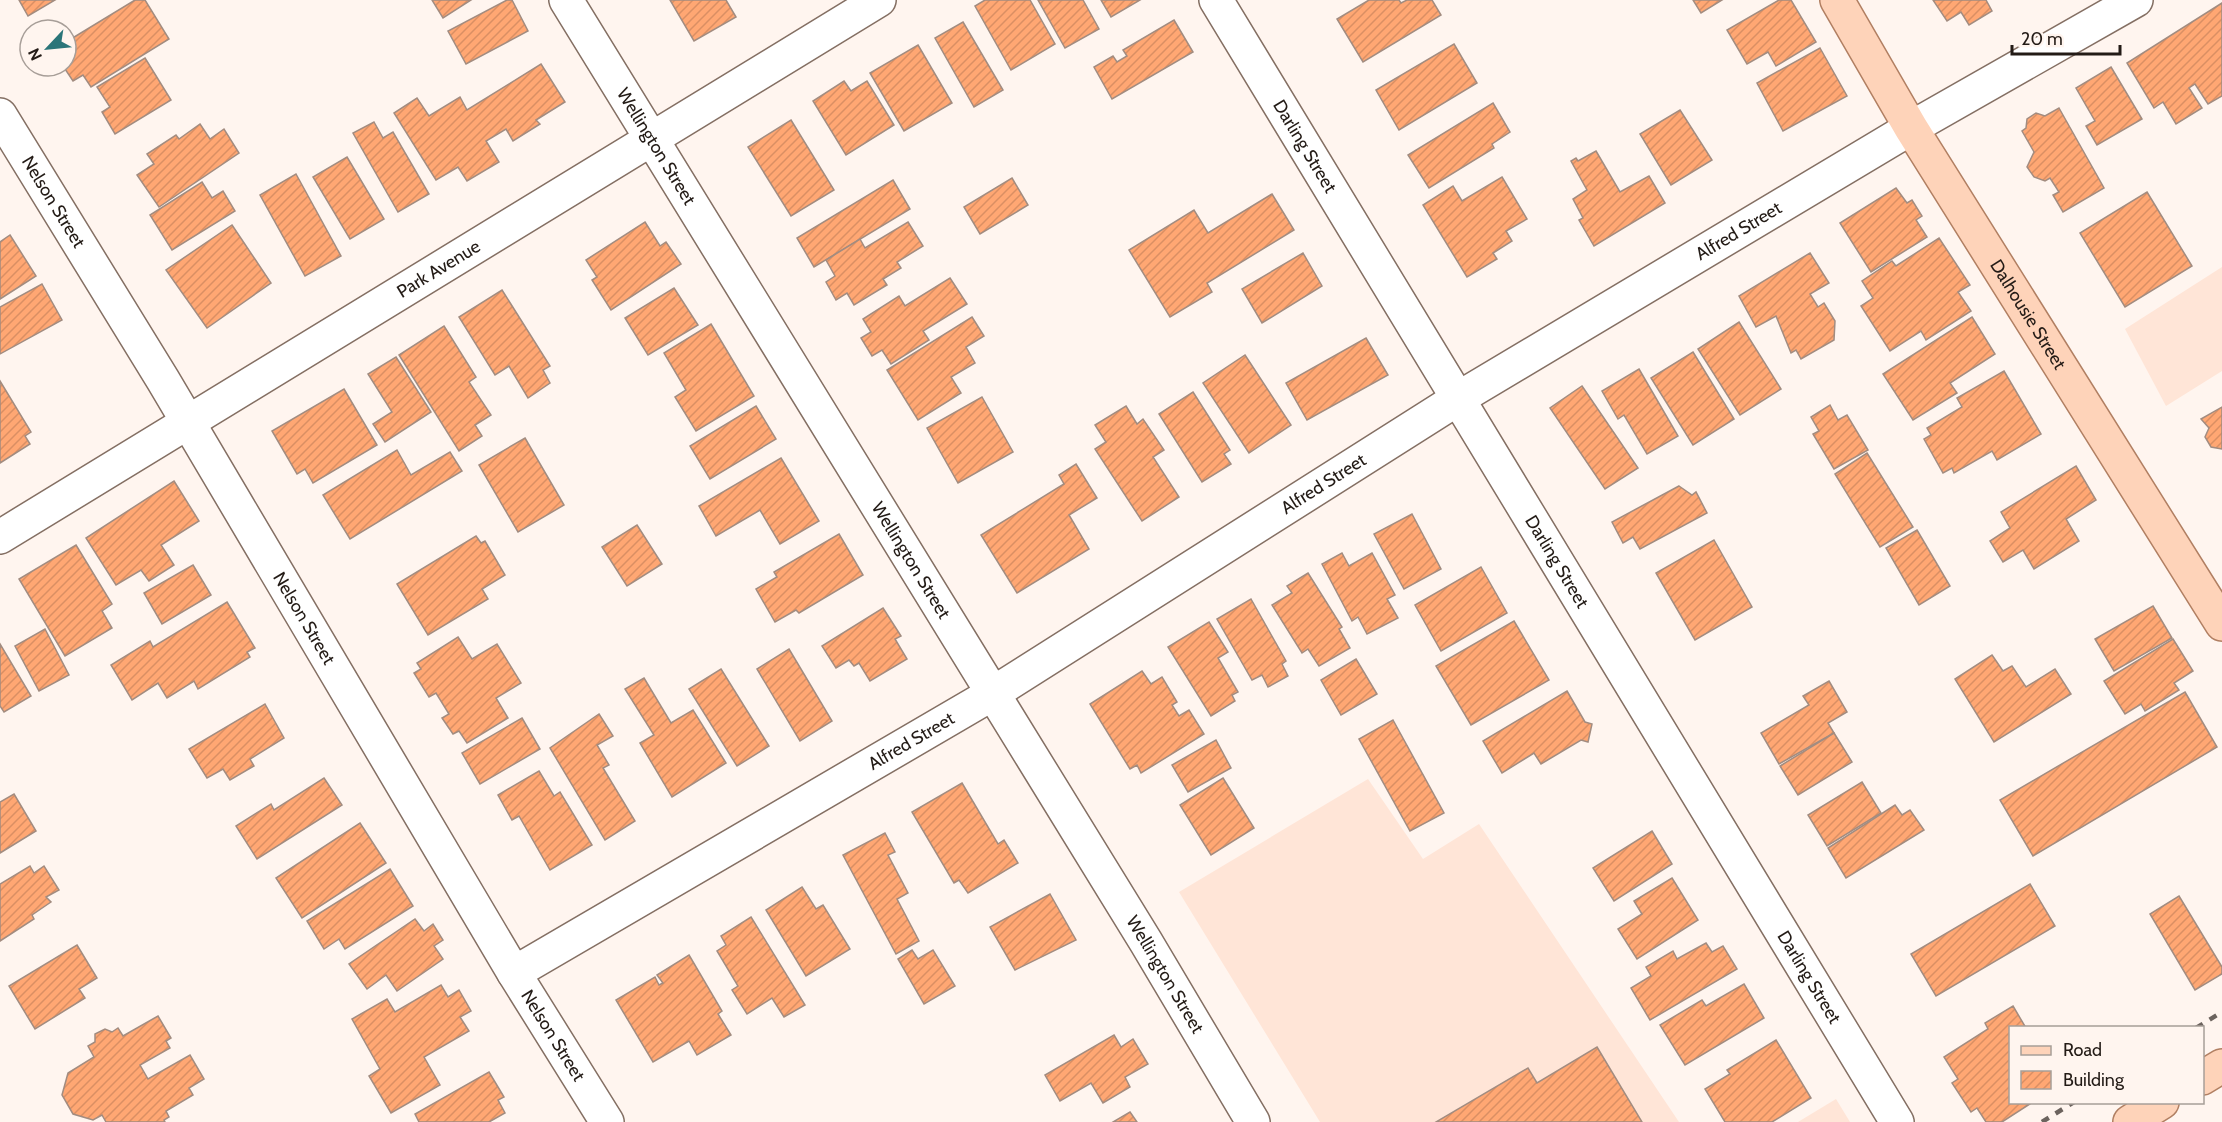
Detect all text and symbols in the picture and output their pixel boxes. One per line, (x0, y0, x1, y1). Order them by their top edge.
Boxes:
north arrow (18, 18, 78, 78)
scale bar (2012, 18, 2120, 56)
text: 20 m (2021, 28, 2063, 50)
text: N (24, 45, 46, 64)
street label: Wellington Street (612, 84, 700, 209)
street label: Darling Street (1268, 96, 1341, 197)
street label: Nelson Street (17, 152, 90, 252)
street label: Alfred Street (1692, 197, 1786, 265)
street label: Park Avenue (393, 235, 484, 303)
street label: Dalhousie Street (1985, 255, 2071, 374)
street label: Alfred Street (1277, 449, 1370, 519)
street label: Wellington Street (867, 498, 955, 623)
street label: Darling Street (1520, 511, 1593, 612)
street label: Nelson Street (268, 568, 340, 668)
street label: Alfred Street (864, 707, 958, 775)
street label: Wellington Street (1121, 912, 1209, 1037)
street label: Darling Street (1772, 927, 1846, 1028)
street label: Nelson Street (516, 986, 590, 1085)
legend (2009, 1026, 2204, 1104)
text: Road (2063, 1039, 2102, 1061)
text: Building (2063, 1069, 2125, 1091)

